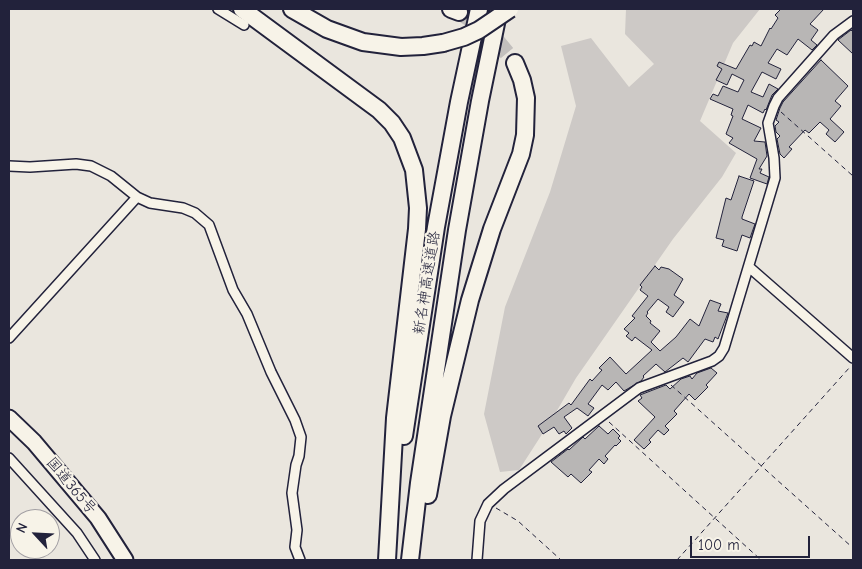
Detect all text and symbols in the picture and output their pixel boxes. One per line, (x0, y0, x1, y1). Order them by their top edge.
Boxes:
street label: 新名神高速道路 (410, 230, 444, 336)
street label: 国道365号 (42, 454, 100, 518)
north arrow (10, 509, 60, 559)
text: N (12, 520, 31, 536)
scale bar (692, 526, 812, 558)
text: 100 m (698, 536, 740, 554)

